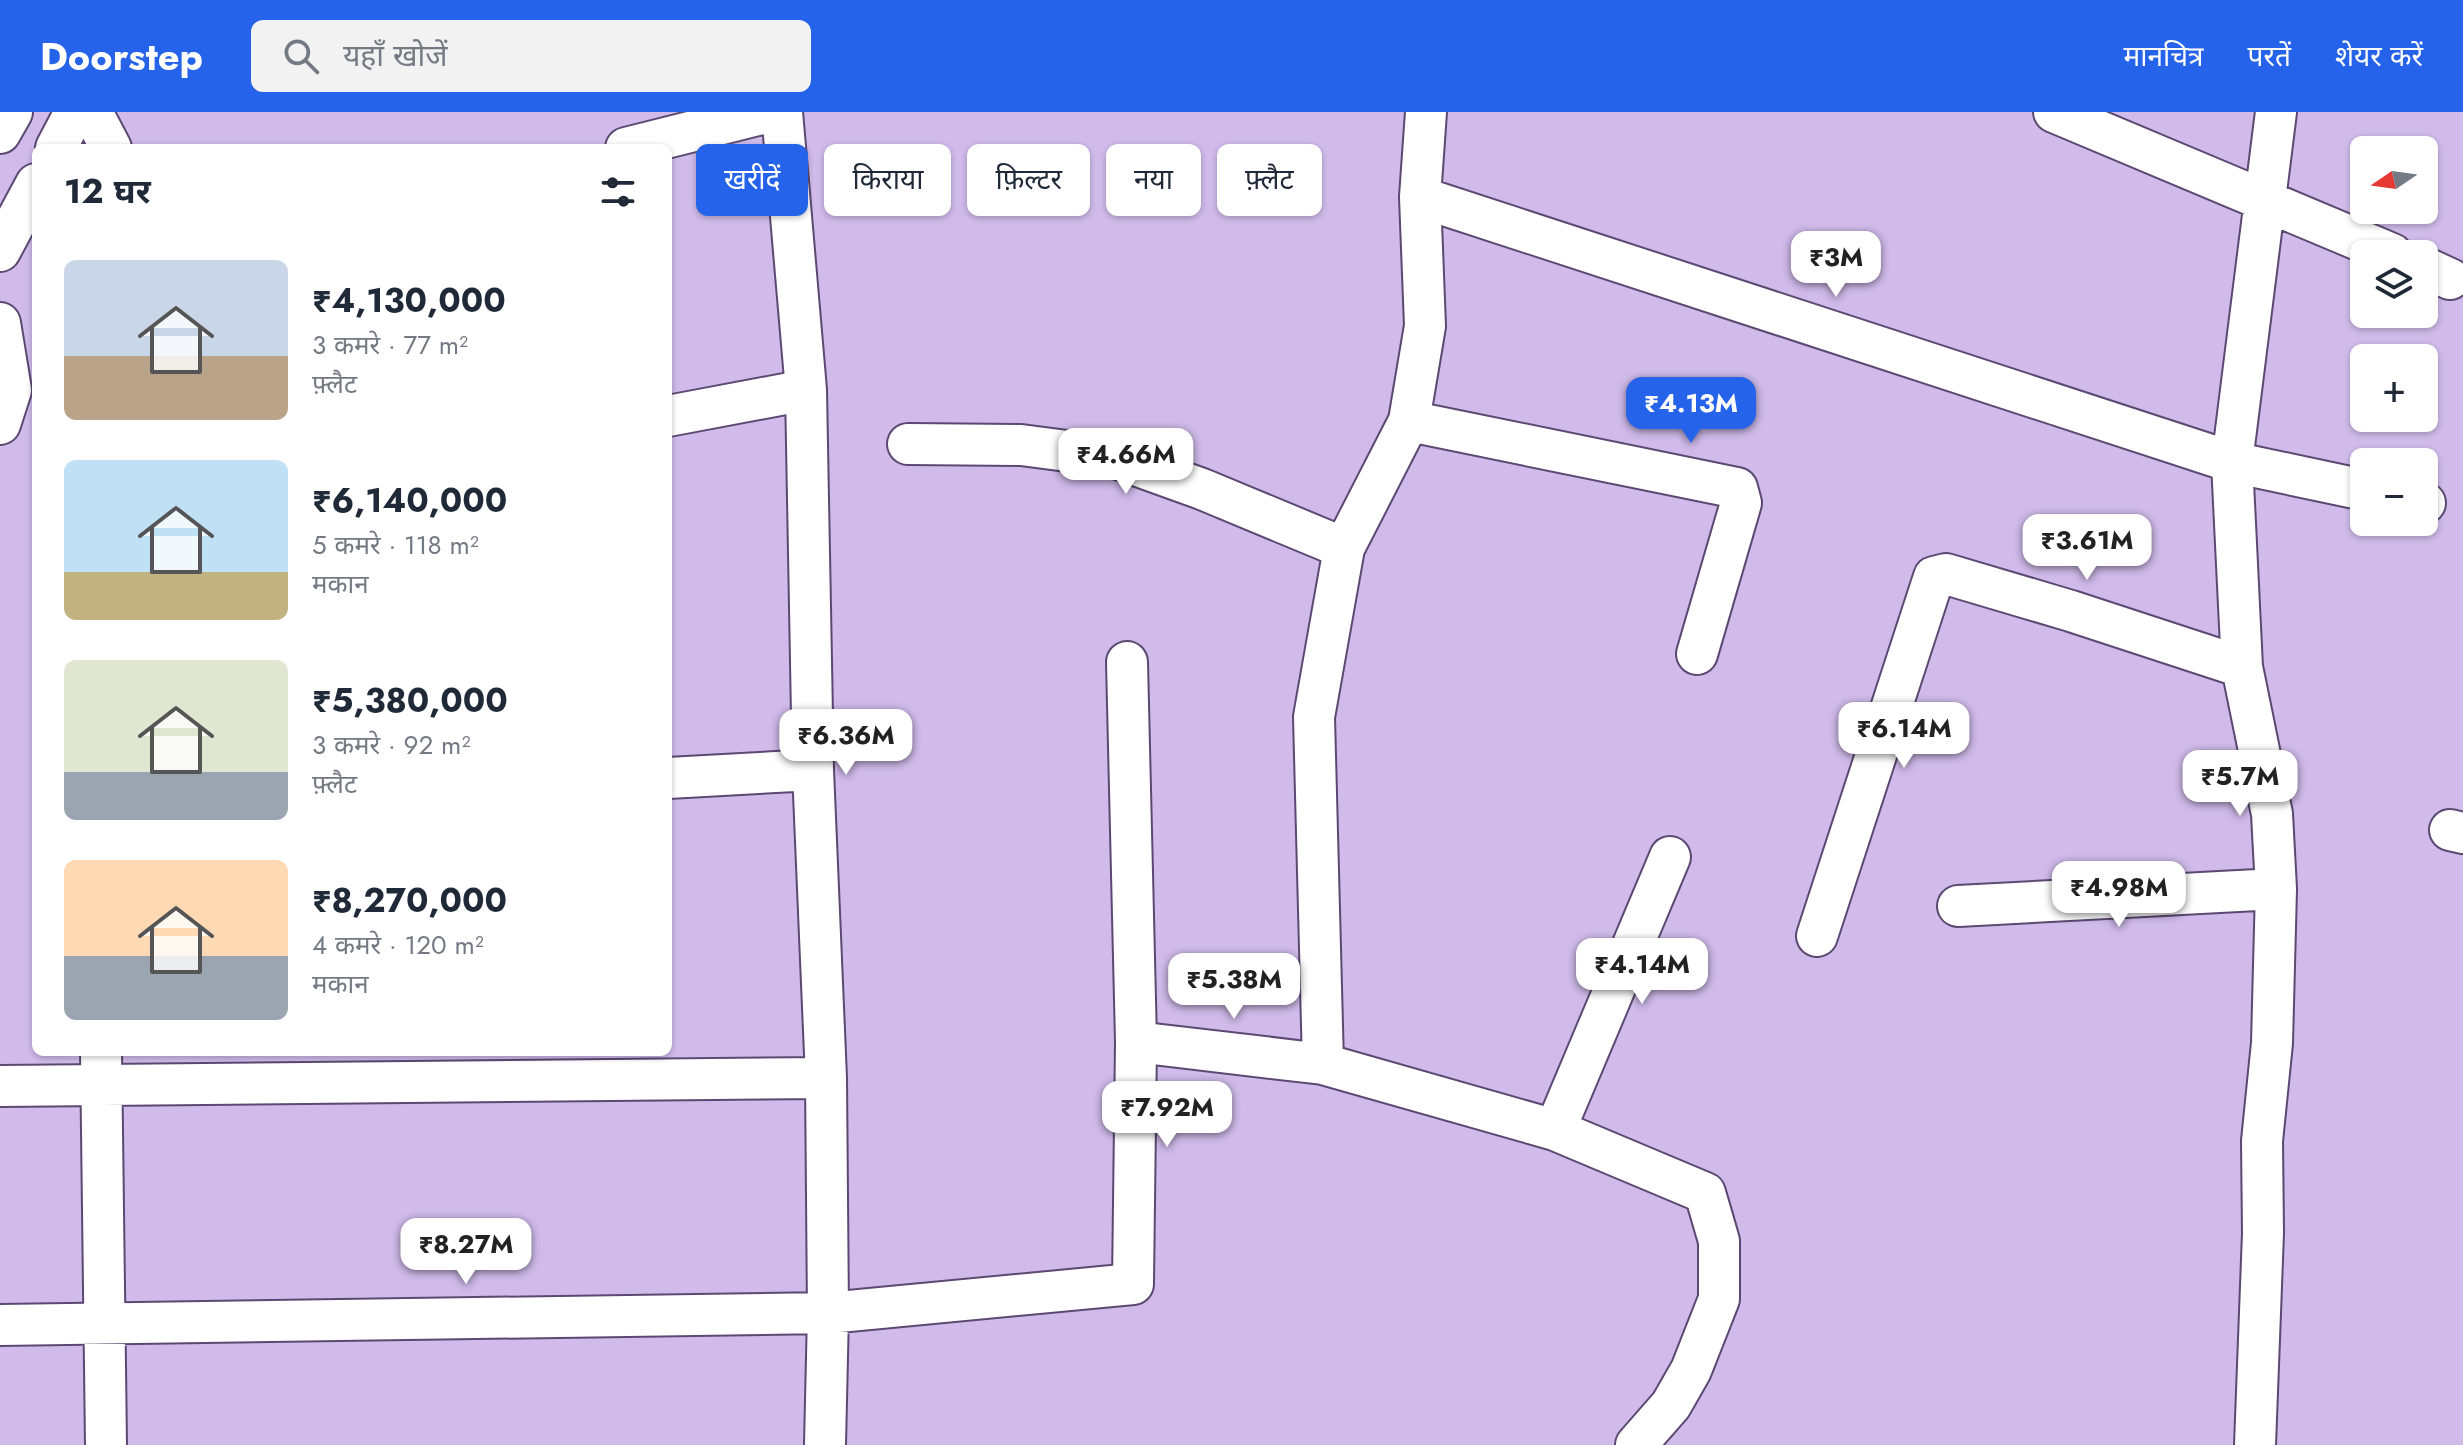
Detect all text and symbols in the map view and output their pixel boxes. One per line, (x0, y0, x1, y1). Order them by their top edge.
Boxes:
search box (251, 20, 811, 92)
text: Doorstep (40, 29, 203, 84)
icon: search (279, 34, 323, 78)
text: यहाँ खोजें (343, 34, 448, 77)
text: मानचित्र (2124, 36, 2204, 77)
text: परतें (2248, 36, 2291, 77)
text: शेयर करें (2335, 36, 2423, 77)
north arrow (2350, 136, 2438, 224)
map controls (2350, 136, 2438, 536)
chip: खरीदें (696, 144, 808, 216)
chip: किराया (824, 144, 951, 216)
chip: फ़िल्टर (967, 144, 1090, 216)
chip: नया (1106, 144, 1201, 216)
chip: फ़्लैट (1217, 144, 1322, 216)
text: 12 घर (64, 167, 151, 216)
icon: filters (596, 170, 640, 214)
pin: ₹3M (1797, 231, 1875, 299)
text: ₹3M (1809, 238, 1863, 276)
button: layers (2350, 240, 2438, 328)
text: ₹4,130,000 (312, 276, 506, 325)
icon: home (128, 292, 224, 388)
text: 3 कमरे · 77 m² (312, 326, 468, 364)
button: + (2350, 344, 2438, 432)
text: फ़्लैट (312, 365, 357, 403)
pin: ₹4.13M (1626, 377, 1756, 445)
text: ₹4.13M (1644, 384, 1738, 422)
pin: ₹4.66M (1061, 428, 1191, 496)
text: ₹4.66M (1076, 435, 1176, 473)
button: − (2350, 448, 2438, 536)
text: ₹6,140,000 (312, 476, 507, 525)
icon: home (128, 492, 224, 588)
pin: ₹3.61M (2022, 514, 2152, 582)
text: ₹3.61M (2041, 521, 2133, 559)
text: 5 कमरे · 118 m² (312, 526, 479, 564)
text: मकान (312, 565, 369, 603)
text: ₹5,380,000 (312, 676, 508, 725)
icon: home (128, 692, 224, 788)
pin: ₹6.14M (1839, 702, 1969, 770)
pin: ₹6.36M (781, 709, 911, 777)
text: ₹6.14M (1856, 709, 1952, 747)
text: ₹6.36M (797, 716, 895, 754)
text: 3 कमरे · 92 m² (312, 726, 470, 764)
pin: ₹5.7M (2184, 750, 2296, 818)
text: ₹5.7M (2201, 757, 2279, 795)
text: फ़्लैट (312, 765, 357, 803)
pin: ₹4.98M (2054, 861, 2184, 929)
text: ₹4.98M (2070, 868, 2168, 906)
text: ₹8,270,000 (312, 876, 507, 925)
icon: home (128, 892, 224, 988)
text: 4 कमरे · 120 m² (312, 926, 484, 964)
pin: ₹4.14M (1577, 938, 1707, 1006)
text: ₹4.14M (1594, 945, 1690, 983)
pin: ₹5.38M (1169, 953, 1299, 1021)
text: ₹5.38M (1186, 960, 1282, 998)
text: मकान (312, 965, 369, 1003)
pin: ₹7.92M (1102, 1081, 1232, 1149)
text: ₹7.92M (1120, 1088, 1214, 1126)
pin: ₹8.27M (401, 1218, 531, 1286)
text: ₹8.27M (418, 1225, 514, 1263)

